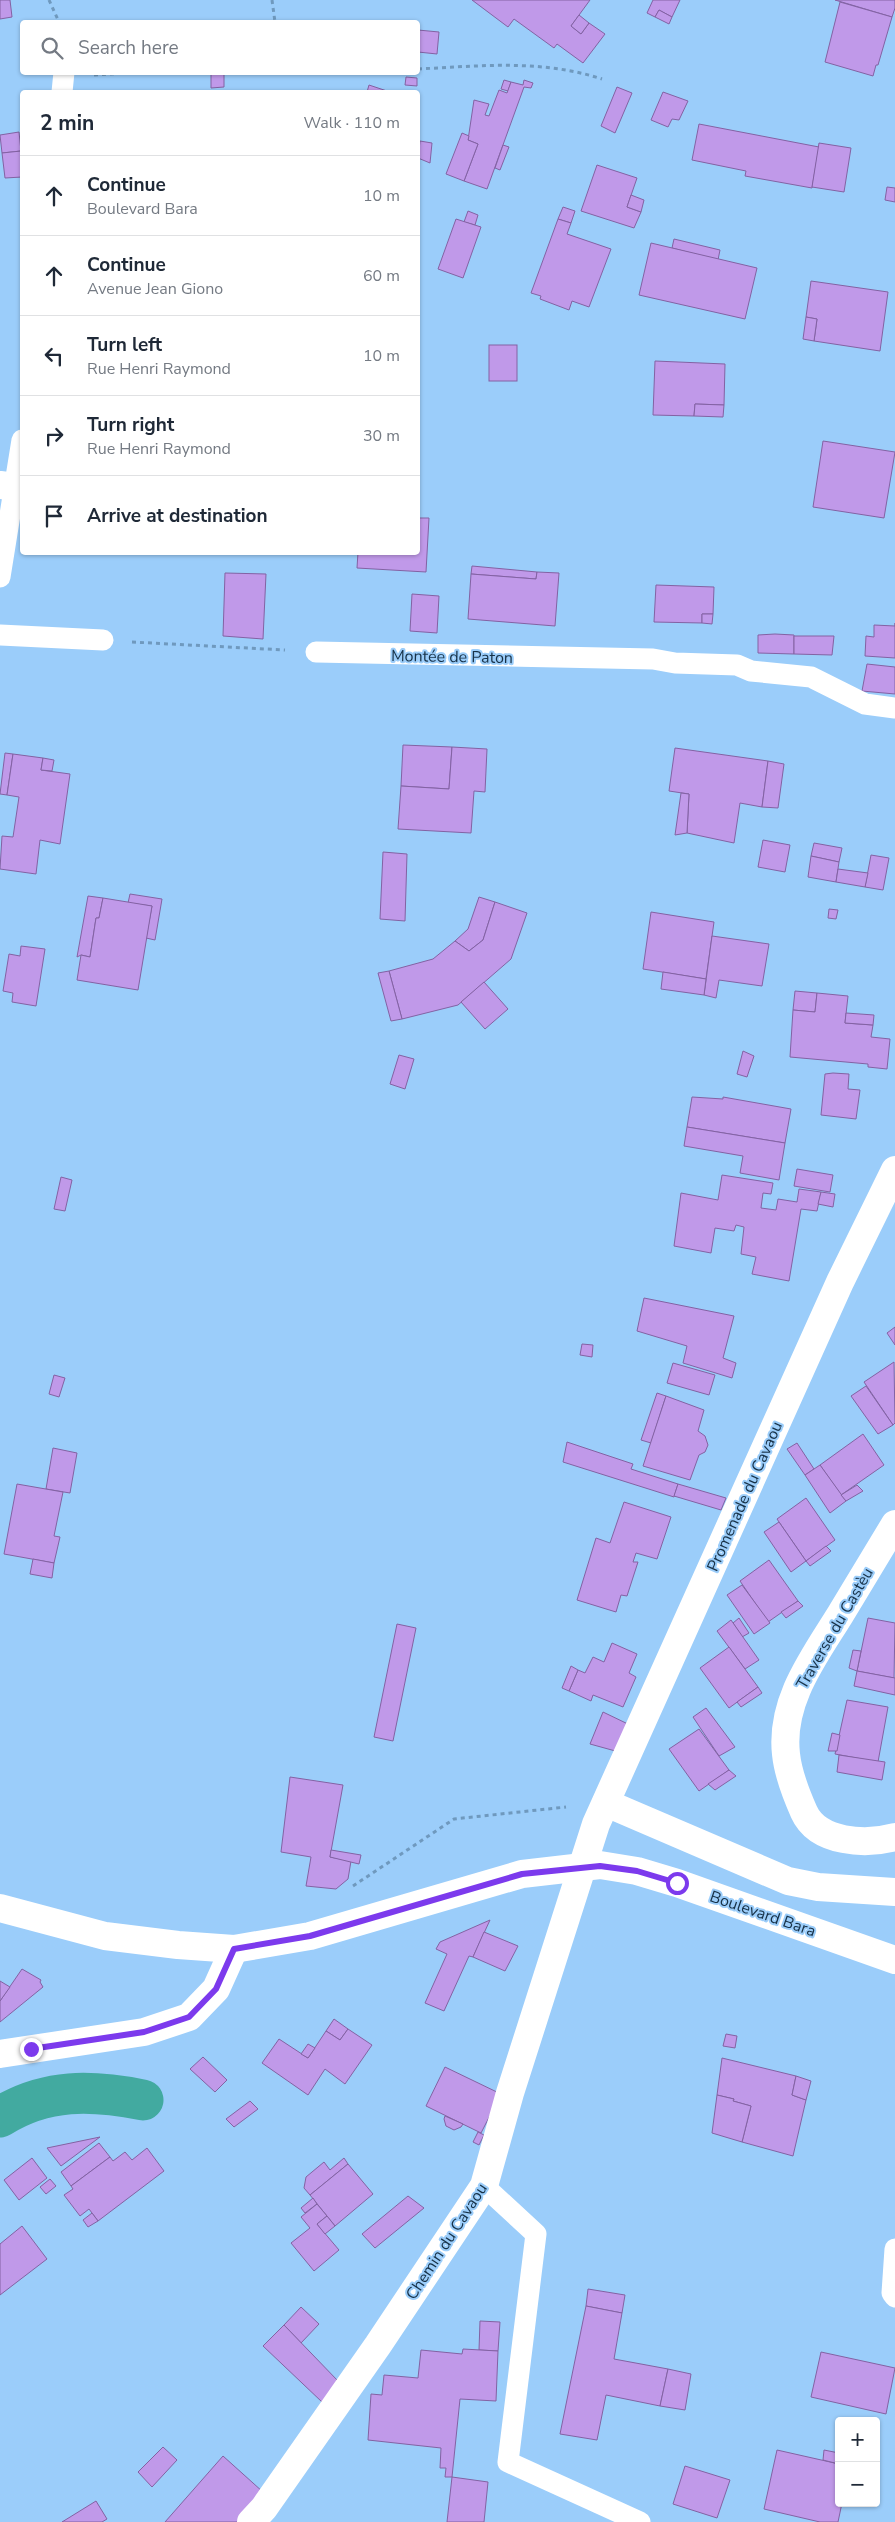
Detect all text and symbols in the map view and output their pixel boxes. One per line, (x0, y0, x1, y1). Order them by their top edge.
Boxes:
search box (20, 20, 420, 75)
icon: search (38, 34, 66, 62)
text: Search here (78, 35, 179, 61)
text: 2 min (40, 109, 94, 137)
text: Walk · 110 m (304, 112, 400, 134)
text: Continue (87, 172, 166, 198)
icon: ahead (40, 182, 68, 210)
text: 10 m (363, 185, 400, 207)
text: Boulevard Bara (87, 198, 198, 220)
text: Continue (87, 252, 166, 278)
icon: ahead (40, 262, 68, 290)
text: 60 m (363, 265, 400, 287)
text: Avenue Jean Giono (87, 278, 223, 300)
text: Turn left (87, 332, 162, 358)
icon: left (40, 342, 68, 370)
text: 10 m (363, 345, 400, 367)
text: Rue Henri Raymond (87, 358, 231, 380)
text: Turn right (87, 412, 174, 438)
icon: right (40, 422, 68, 450)
text: 30 m (363, 425, 400, 447)
text: Rue Henri Raymond (87, 438, 231, 460)
icon: arrive (40, 502, 68, 530)
text: Arrive at destination (87, 503, 268, 529)
street label: Montée de Paton (391, 645, 513, 669)
street label: Promenade du Cavaou (702, 1418, 788, 1575)
street label: Traverse du Castèu (791, 1564, 879, 1693)
route start (666, 1872, 689, 1895)
street label: Boulevard Bara (707, 1886, 819, 1942)
route end (20, 2038, 43, 2061)
street label: Chemin du Cavaou (401, 2179, 493, 2304)
map controls (835, 2417, 880, 2507)
button: + (835, 2417, 880, 2462)
button: − (835, 2462, 880, 2507)

